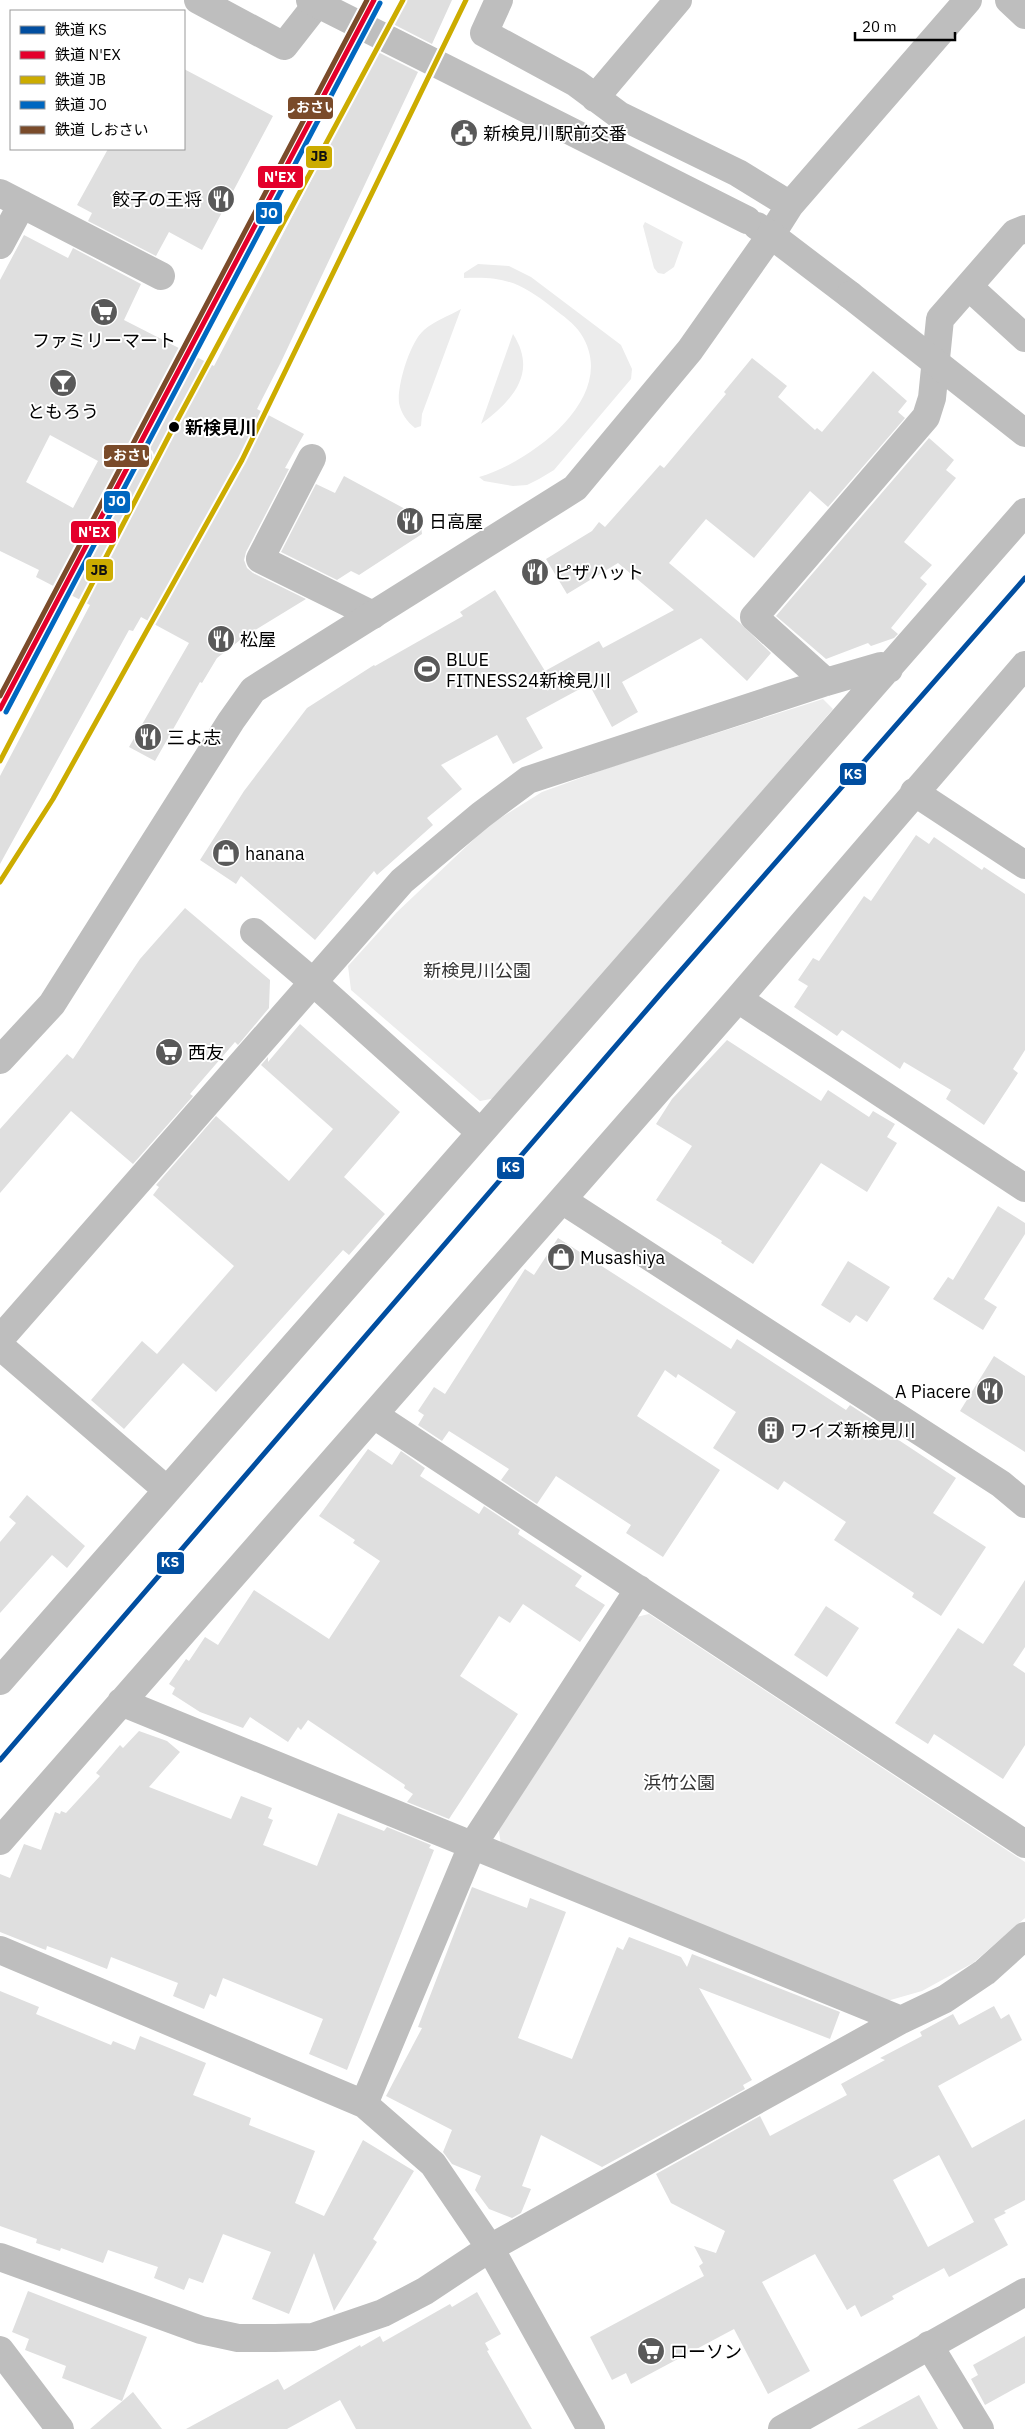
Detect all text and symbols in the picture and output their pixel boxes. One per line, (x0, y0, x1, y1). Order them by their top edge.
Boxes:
legend (10, 10, 185, 150)
scale bar (855, 10, 955, 42)
text: 20 m (862, 17, 897, 36)
text: 鉄道 KS (55, 20, 107, 39)
text: 鉄道 N'EX (55, 45, 121, 64)
text: 鉄道 JB (55, 70, 106, 89)
text: 鉄道 JO (55, 95, 107, 114)
line badge: しおさい (287, 96, 334, 120)
text: しおさい (282, 98, 338, 116)
public building icon: 新検見川駅前交番 (449, 118, 479, 148)
text: 鉄道 しおさい (55, 120, 149, 139)
place label: 新検見川駅前交番 (483, 122, 627, 145)
line badge: JB (305, 145, 333, 169)
text: JB (310, 147, 328, 165)
line badge: N'EX (257, 165, 304, 189)
text: N'EX (264, 168, 296, 186)
restaurant icon: 餃子の王将 (206, 184, 236, 214)
place label: 餃子の王将 (112, 188, 202, 211)
line badge: JO (255, 201, 283, 225)
text: JO (260, 204, 278, 222)
supermarket icon: ファミリーマート (89, 297, 119, 327)
place label: ファミリーマート (32, 329, 176, 352)
bar icon: ともろう (48, 368, 78, 398)
place label: ともろう (27, 400, 99, 423)
place label: 新検見川 (185, 416, 257, 439)
marker: 新検見川 (167, 420, 181, 434)
line badge: しおさい (103, 444, 150, 468)
text: しおさい (99, 446, 155, 464)
line badge: JO (103, 490, 131, 514)
text: JO (108, 492, 126, 510)
restaurant icon: 日高屋 (395, 506, 425, 536)
place label: 日高屋 (429, 510, 483, 533)
line badge: N'EX (70, 520, 117, 544)
text: N'EX (78, 523, 110, 541)
restaurant icon: ピザハット (520, 557, 550, 587)
line badge: JB (85, 558, 114, 582)
text: JB (90, 561, 108, 579)
place label: ピザハット (554, 561, 644, 584)
restaurant icon: 松屋 (206, 624, 236, 654)
place label: 松屋 (240, 628, 276, 651)
place label: BLUE FITNESS24新検見川 (446, 648, 611, 692)
sports icon: BLUE FITNESS24新検見川 (412, 654, 442, 684)
restaurant icon: 三よ志 (133, 722, 163, 752)
place label: 三よ志 (167, 726, 221, 749)
line badge: KS (839, 762, 867, 786)
text: KS (844, 765, 862, 783)
shop icon: hanana (211, 838, 241, 868)
place label: hanana (245, 842, 305, 865)
park label: 新検見川公園 (423, 959, 531, 982)
supermarket icon: 西友 (154, 1037, 184, 1067)
place label: 西友 (188, 1041, 224, 1064)
line badge: KS (496, 1156, 525, 1180)
text: KS (502, 1158, 520, 1176)
shop icon: Musashiya (546, 1242, 576, 1272)
place label: Musashiya (580, 1246, 665, 1269)
restaurant icon: A Piacere (975, 1376, 1005, 1406)
place label: A Piacere (895, 1380, 971, 1403)
building icon: ワイズ新検見川 (756, 1415, 786, 1445)
place label: ワイズ新検見川 (790, 1419, 915, 1442)
line badge: KS (156, 1551, 185, 1575)
text: KS (161, 1553, 179, 1571)
park label: 浜竹公園 (643, 1771, 715, 1794)
supermarket icon: ローソン (636, 2336, 666, 2366)
place label: ローソン (670, 2340, 742, 2363)

